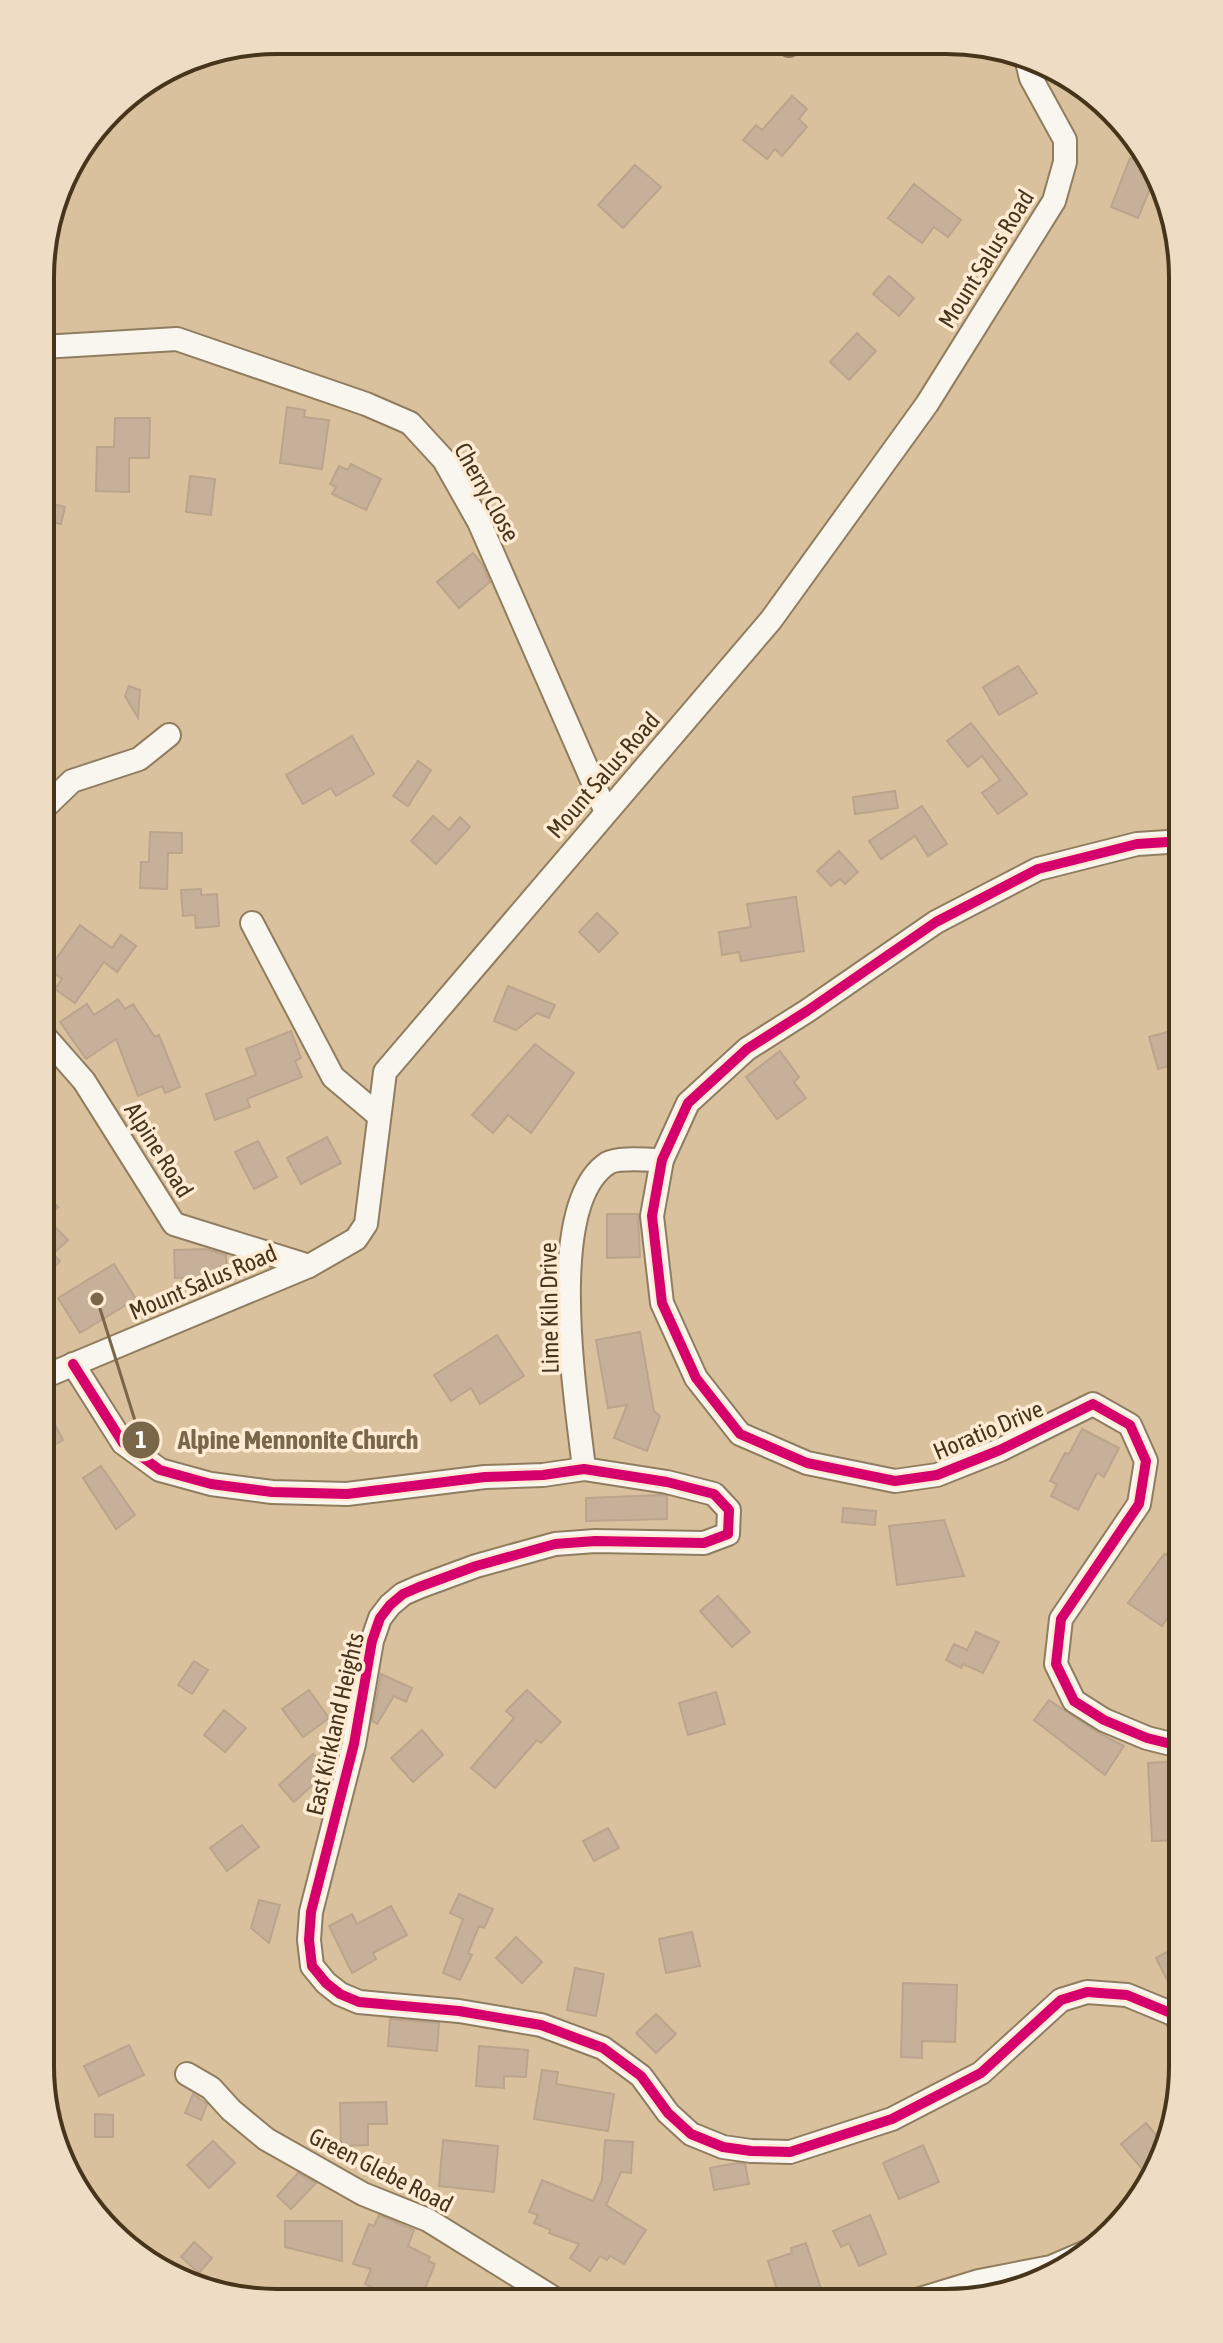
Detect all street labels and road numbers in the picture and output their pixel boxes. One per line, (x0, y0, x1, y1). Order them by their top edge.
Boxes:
street label: Mount Salus Road (933, 185, 1039, 333)
street label: Cherry Close (449, 438, 525, 546)
street label: Mount Salus Road (541, 707, 665, 843)
street label: Alpine Road (119, 1098, 199, 1202)
street label: Mount Salus Road (125, 1239, 281, 1325)
street label: Lime Kiln Drive (534, 1242, 564, 1374)
street label: Horatio Drive (929, 1395, 1047, 1465)
street label: East Kirkland Heights (301, 1630, 369, 1818)
street label: Green Glebe Road (305, 2122, 457, 2218)

